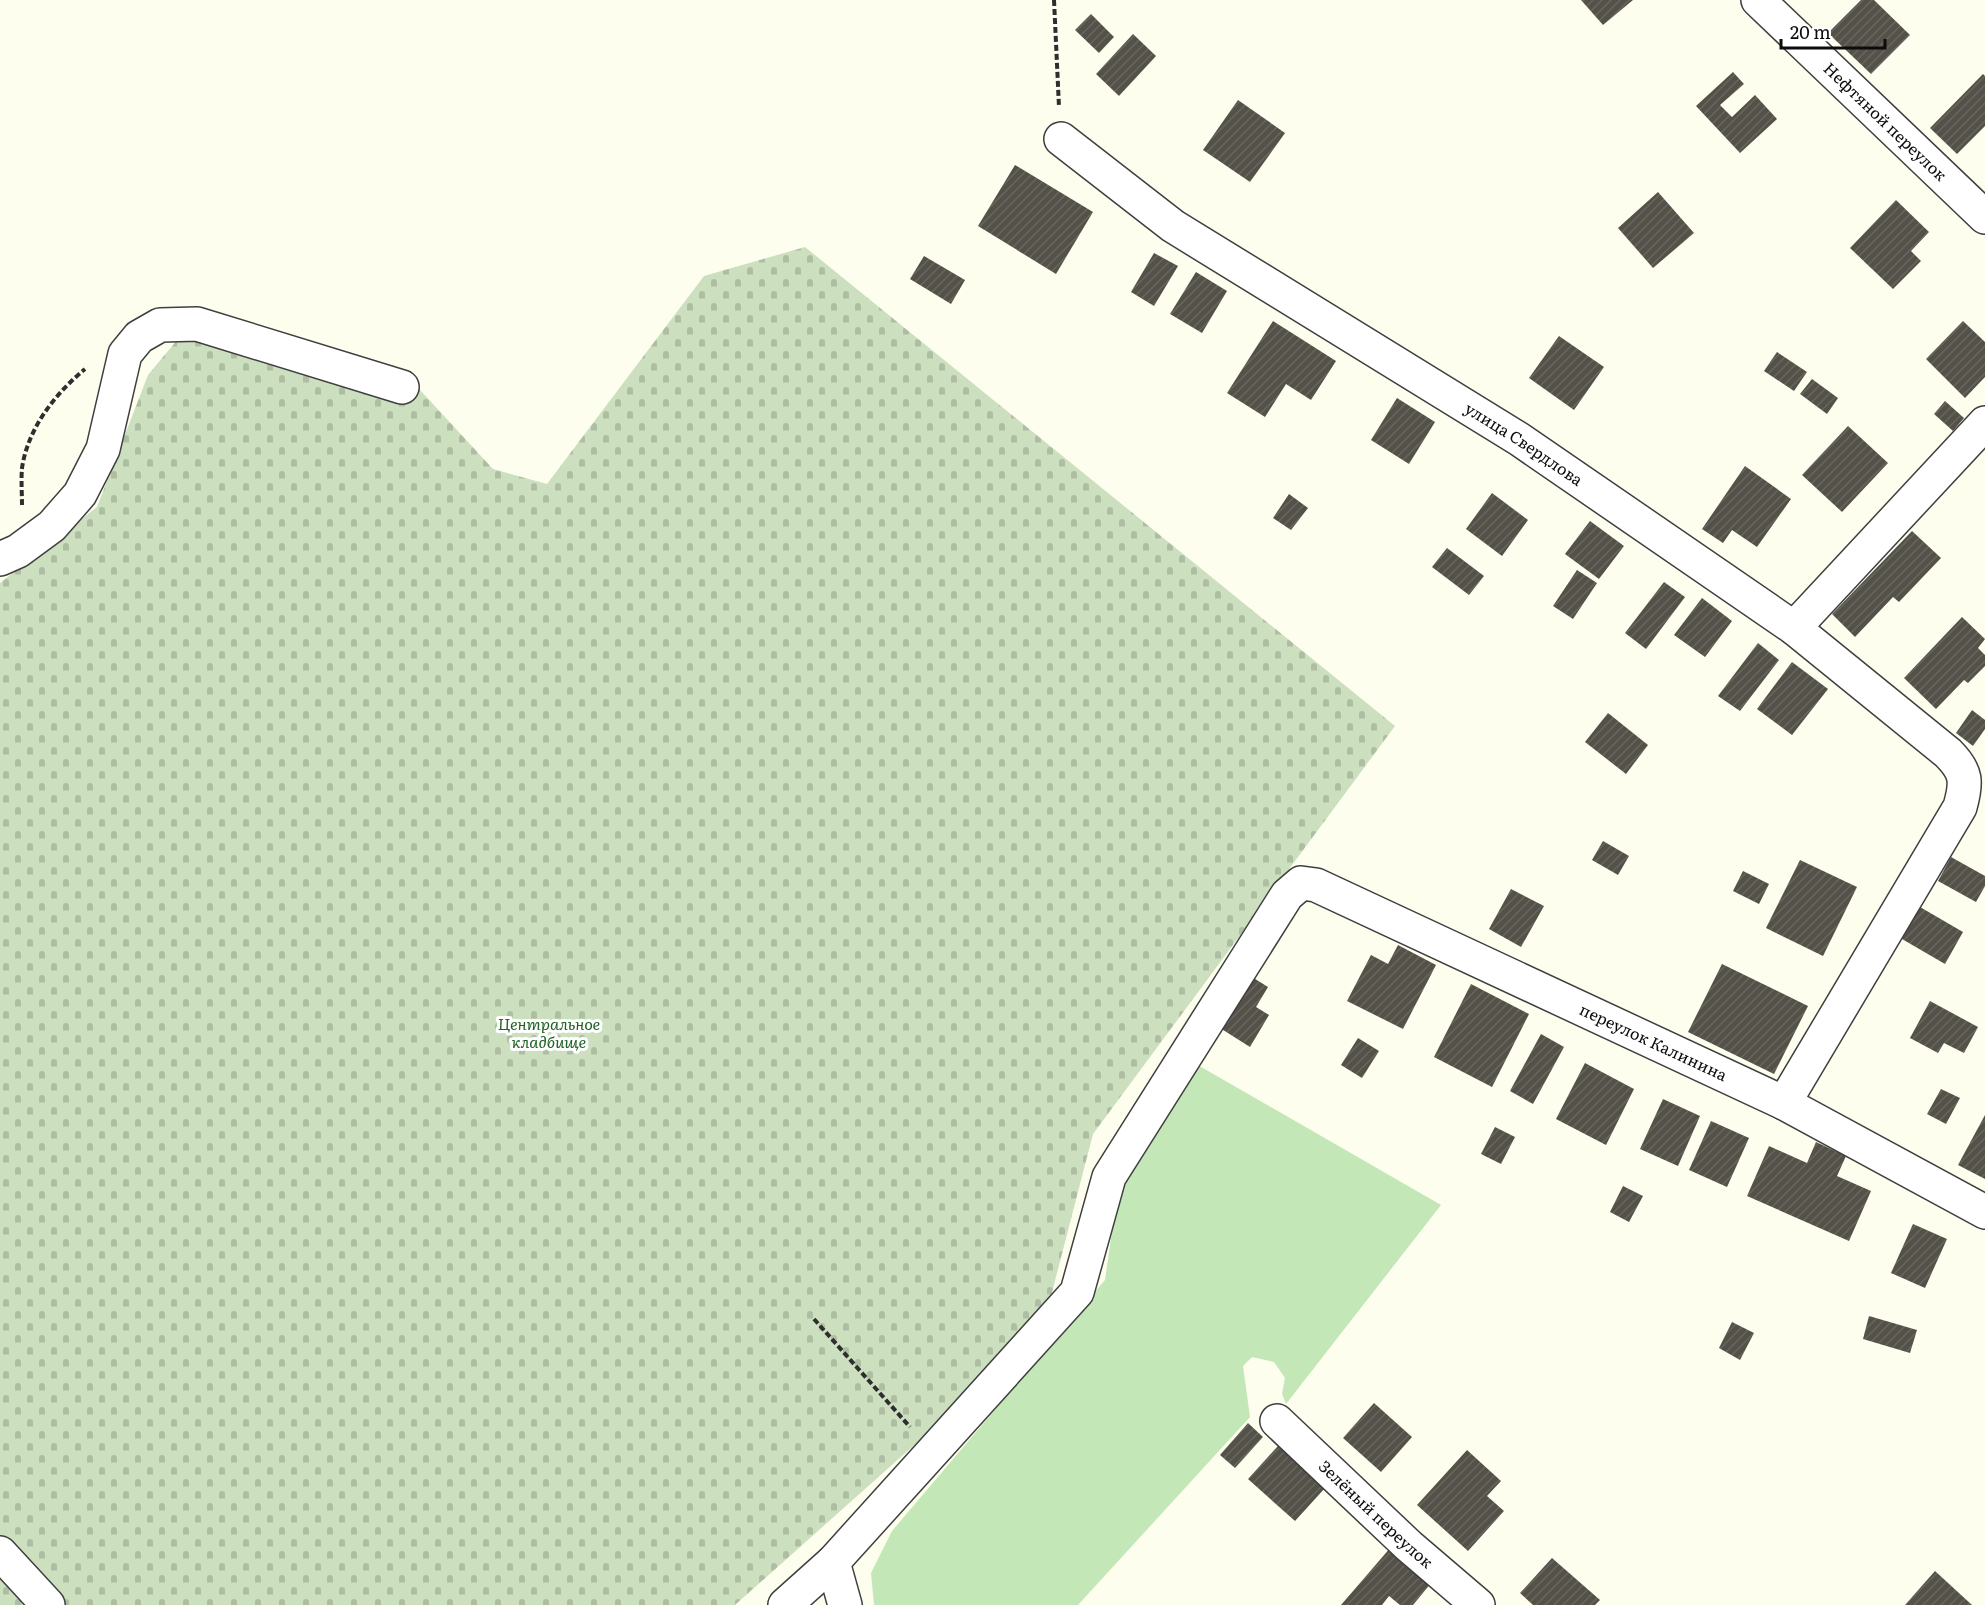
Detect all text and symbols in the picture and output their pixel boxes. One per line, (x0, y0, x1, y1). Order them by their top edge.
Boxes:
scale bar (1781, 12, 1884, 50)
text: 20 m (1790, 18, 1831, 45)
street label: Нефтяной переулок (1819, 56, 1953, 186)
street label: улица Свердлова (1461, 396, 1589, 491)
street label: переулок Калинина (1576, 996, 1732, 1086)
park label: Центральное кладбище (498, 1011, 600, 1053)
street label: Зелёный переулок (1314, 1454, 1440, 1573)

